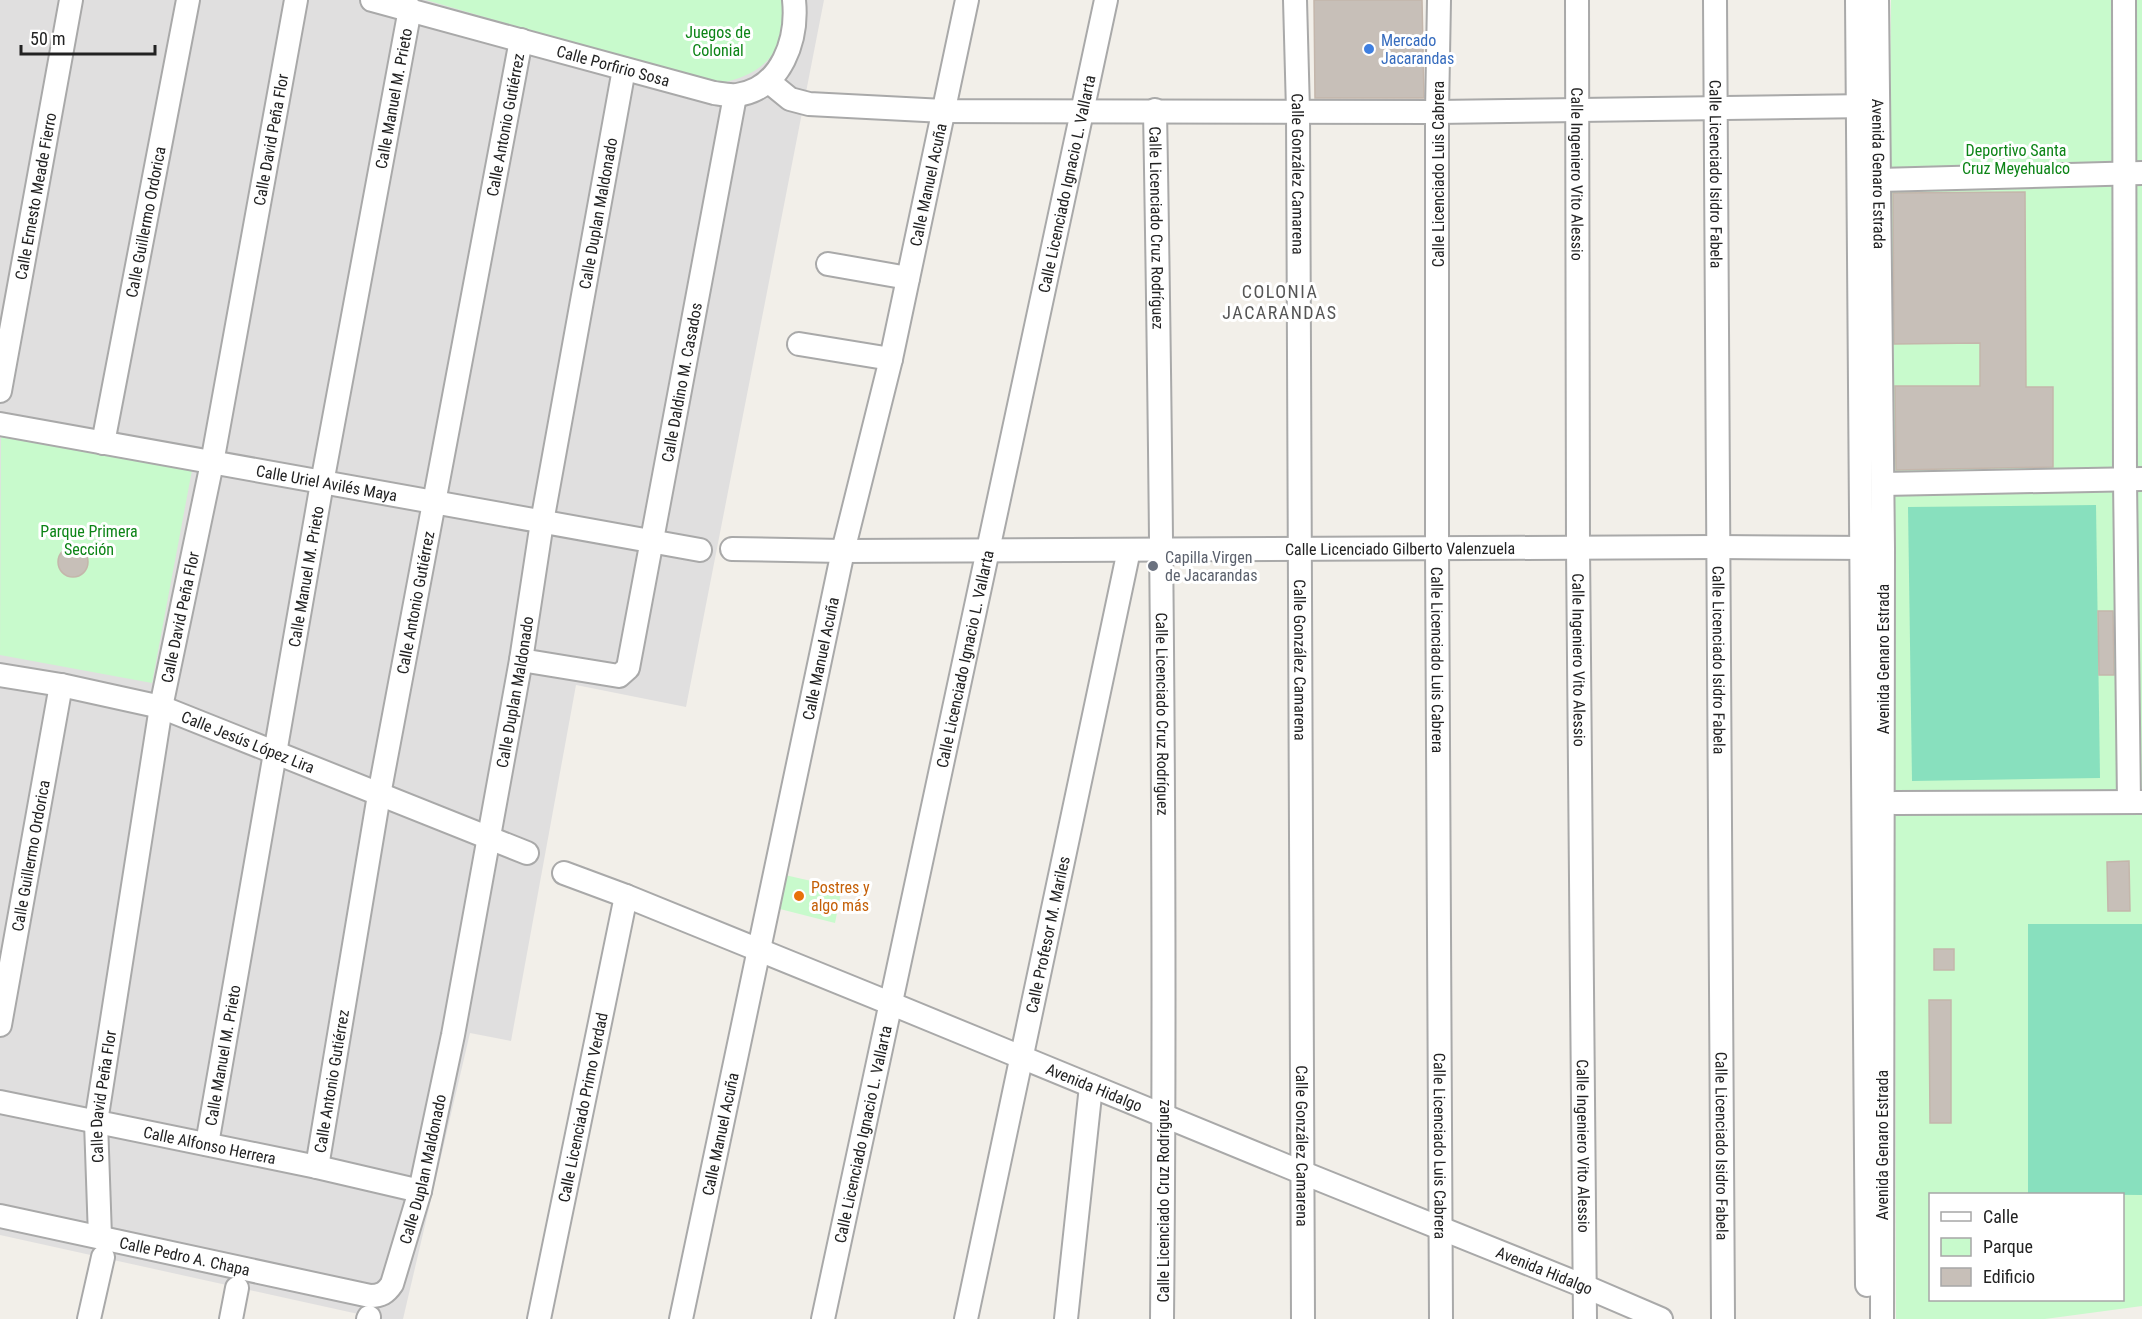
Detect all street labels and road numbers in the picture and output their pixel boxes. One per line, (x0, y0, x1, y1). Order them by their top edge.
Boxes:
street label: Calle Manuel M. Prieto (371, 27, 416, 170)
street label: Calle Porfirio Sosa (555, 41, 672, 90)
street label: Calle Antonio Gutiérrez (482, 52, 528, 198)
street label: Calle David Peña Flor (249, 72, 292, 207)
street label: Calle Licenciado Ignacio L. Vallarta (1034, 73, 1099, 294)
street label: Calle Licenciado Isidro Fabela (1706, 80, 1726, 268)
street label: Calle Licenciado Luis Cabrera (1429, 81, 1448, 267)
street label: Calle Ingeniero Vito Alessio (1568, 87, 1587, 261)
street label: Calle González Camarena (1288, 93, 1308, 255)
street label: Avenida Genaro Estrada (1869, 99, 1889, 249)
street label: Calle Ernesto Meade Fierro (11, 111, 60, 281)
street label: Calle Manuel Acuña (906, 121, 950, 248)
street label: Calle Licenciado Cruz Rodríguez (1146, 126, 1168, 330)
street label: Calle Duplan Maldonado (575, 136, 621, 291)
street label: Calle Guillermo Ordorica (122, 145, 169, 299)
street label: Calle Daldino M. Casados (657, 301, 706, 464)
street label: Calle Uriel Avilés Maya (255, 461, 399, 505)
street label: Calle Manuel M. Prieto (284, 505, 327, 649)
street label: Calle Antonio Gutiérrez (392, 529, 438, 676)
street label: Calle Licenciado Gilberto Valenzuela (1285, 538, 1515, 558)
street label: Calle Licenciado Ignacio L. Vallarta (932, 548, 997, 770)
street label: Calle David Peña Flor (157, 550, 203, 684)
street label: Calle Licenciado Isidro Fabela (1709, 566, 1729, 754)
street label: Calle Licenciado Luis Cabrera (1428, 567, 1448, 753)
street label: Calle Ingeniero Vito Alessio (1569, 573, 1589, 747)
street label: Calle González Camarena (1290, 579, 1310, 741)
street label: Avenida Genaro Estrada (1874, 584, 1893, 734)
street label: Calle Manuel Acuña (798, 595, 843, 722)
street label: Calle Licenciado Cruz Rodríguez (1152, 612, 1173, 816)
street label: Calle Duplan Maldonado (492, 615, 537, 769)
street label: Calle Jesús López Lira (179, 707, 317, 777)
street label: Calle Guillermo Ordorica (7, 778, 53, 933)
street label: Calle Profesor M. Mariles (1022, 854, 1073, 1015)
street label: Calle Manuel M. Prieto (201, 983, 244, 1127)
street label: Calle Antonio Gutiérrez (310, 1008, 353, 1154)
street label: Calle Licenciado Primo Verdad (554, 1011, 611, 1204)
street label: Calle Licenciado Ignacio L. Vallarta (830, 1024, 895, 1245)
street label: Calle David Peña Flor (86, 1029, 120, 1163)
street label: Calle Licenciado Isidro Fabela (1712, 1052, 1732, 1240)
street label: Calle Licenciado Luis Cabrera (1430, 1053, 1450, 1239)
street label: Avenida Hidalgo (1043, 1059, 1145, 1115)
street label: Calle Ingeniero Vito Alessio (1573, 1059, 1594, 1233)
street label: Calle González Camarena (1292, 1065, 1312, 1227)
street label: Avenida Genaro Estrada (1873, 1070, 1892, 1220)
street label: Calle Manuel Acuña (698, 1071, 742, 1197)
street label: Calle Duplan Maldonado (395, 1092, 450, 1246)
street label: Calle Licenciado Cruz Rodríguez (1154, 1099, 1173, 1303)
street label: Calle Alfonso Herrera (142, 1122, 278, 1168)
street label: Calle Pedro A. Chapa (118, 1233, 252, 1279)
street label: Avenida Hidalgo (1493, 1242, 1596, 1298)

